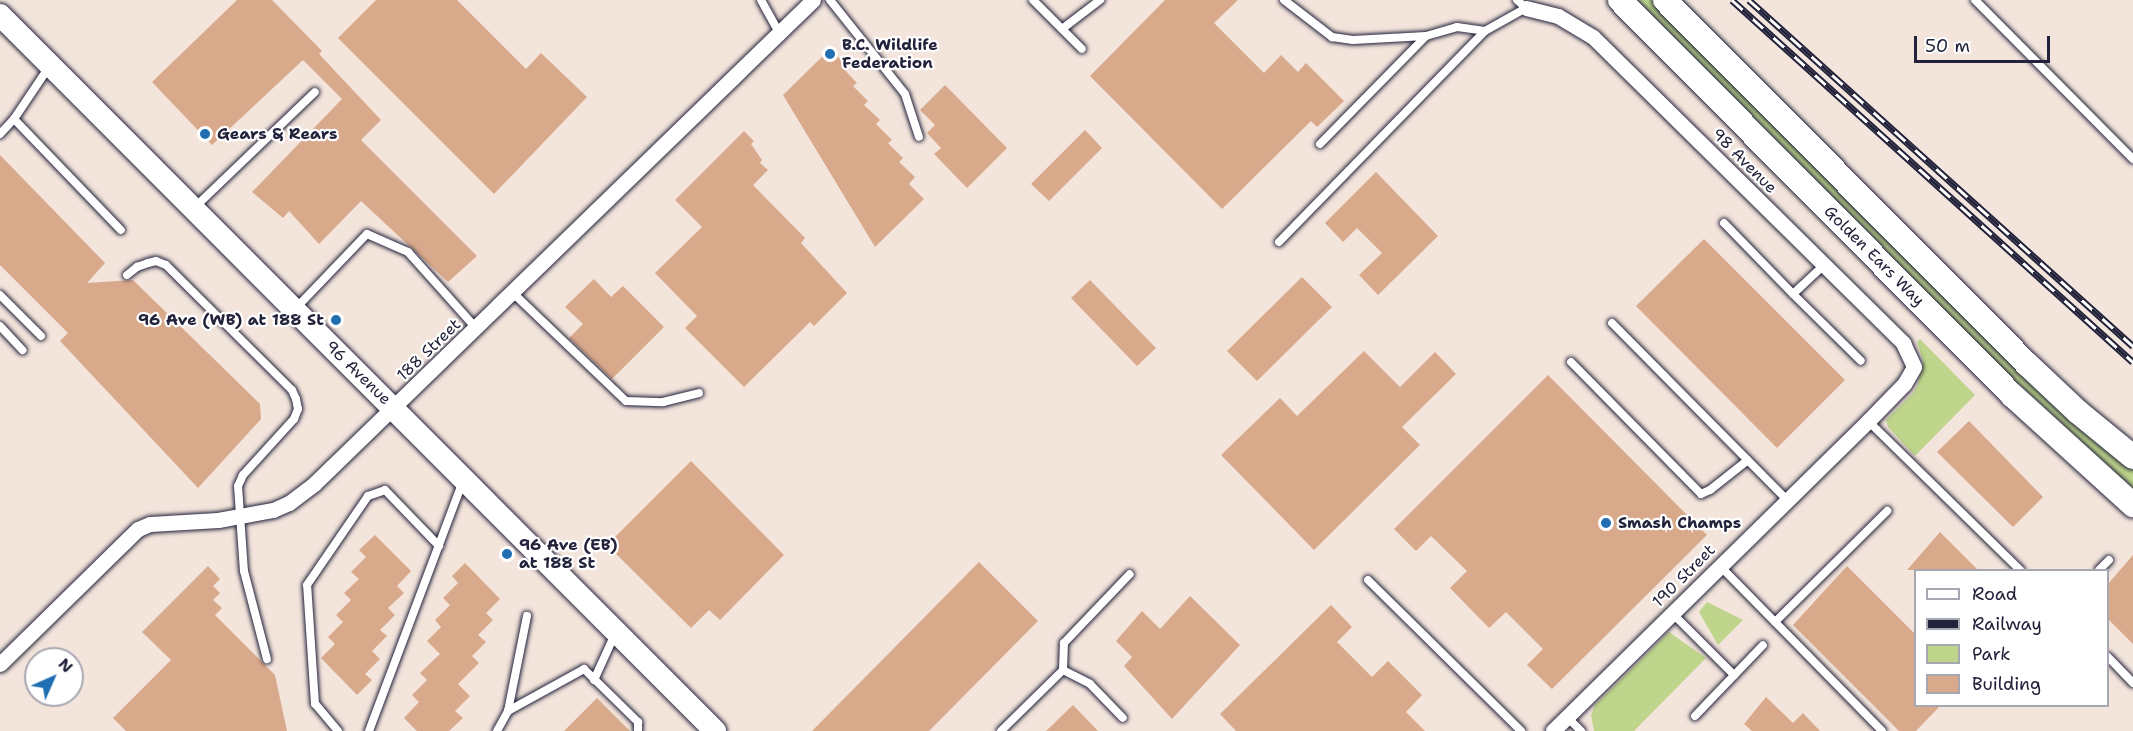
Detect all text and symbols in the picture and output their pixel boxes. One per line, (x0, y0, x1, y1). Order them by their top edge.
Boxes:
scale bar (1917, 24, 2054, 62)
text: 50 m (1925, 34, 1970, 58)
place label: B.C. Wildlife Federation (842, 35, 938, 73)
marker: B.C. Wildlife Federation (823, 47, 837, 61)
place label: Gears & Rears (217, 124, 337, 144)
street label: 98 Avenue (1708, 125, 1780, 197)
marker: Gears & Rears (198, 127, 212, 141)
street label: Golden Ears Way (1820, 202, 1928, 310)
place label: 96 Ave (WB) at 188 St (138, 310, 324, 330)
marker: 96 Ave (WB) at 188 St (329, 313, 343, 327)
street label: 188 Street (393, 315, 465, 385)
street label: 96 Avenue (321, 337, 395, 409)
place label: Smash Champs (1618, 513, 1741, 533)
marker: Smash Champs (1599, 516, 1613, 530)
place label: 96 Ave (EB) at 188 St (519, 535, 618, 573)
street label: 190 Street (1649, 541, 1719, 611)
marker: 96 Ave (EB) at 188 St (500, 547, 514, 561)
legend (1914, 569, 2109, 707)
text: Road (1972, 582, 2017, 606)
text: Railway (1972, 612, 2042, 636)
text: Park (1972, 642, 2011, 666)
north arrow (24, 647, 84, 707)
text: N (54, 653, 78, 677)
text: Building (1972, 672, 2041, 696)

